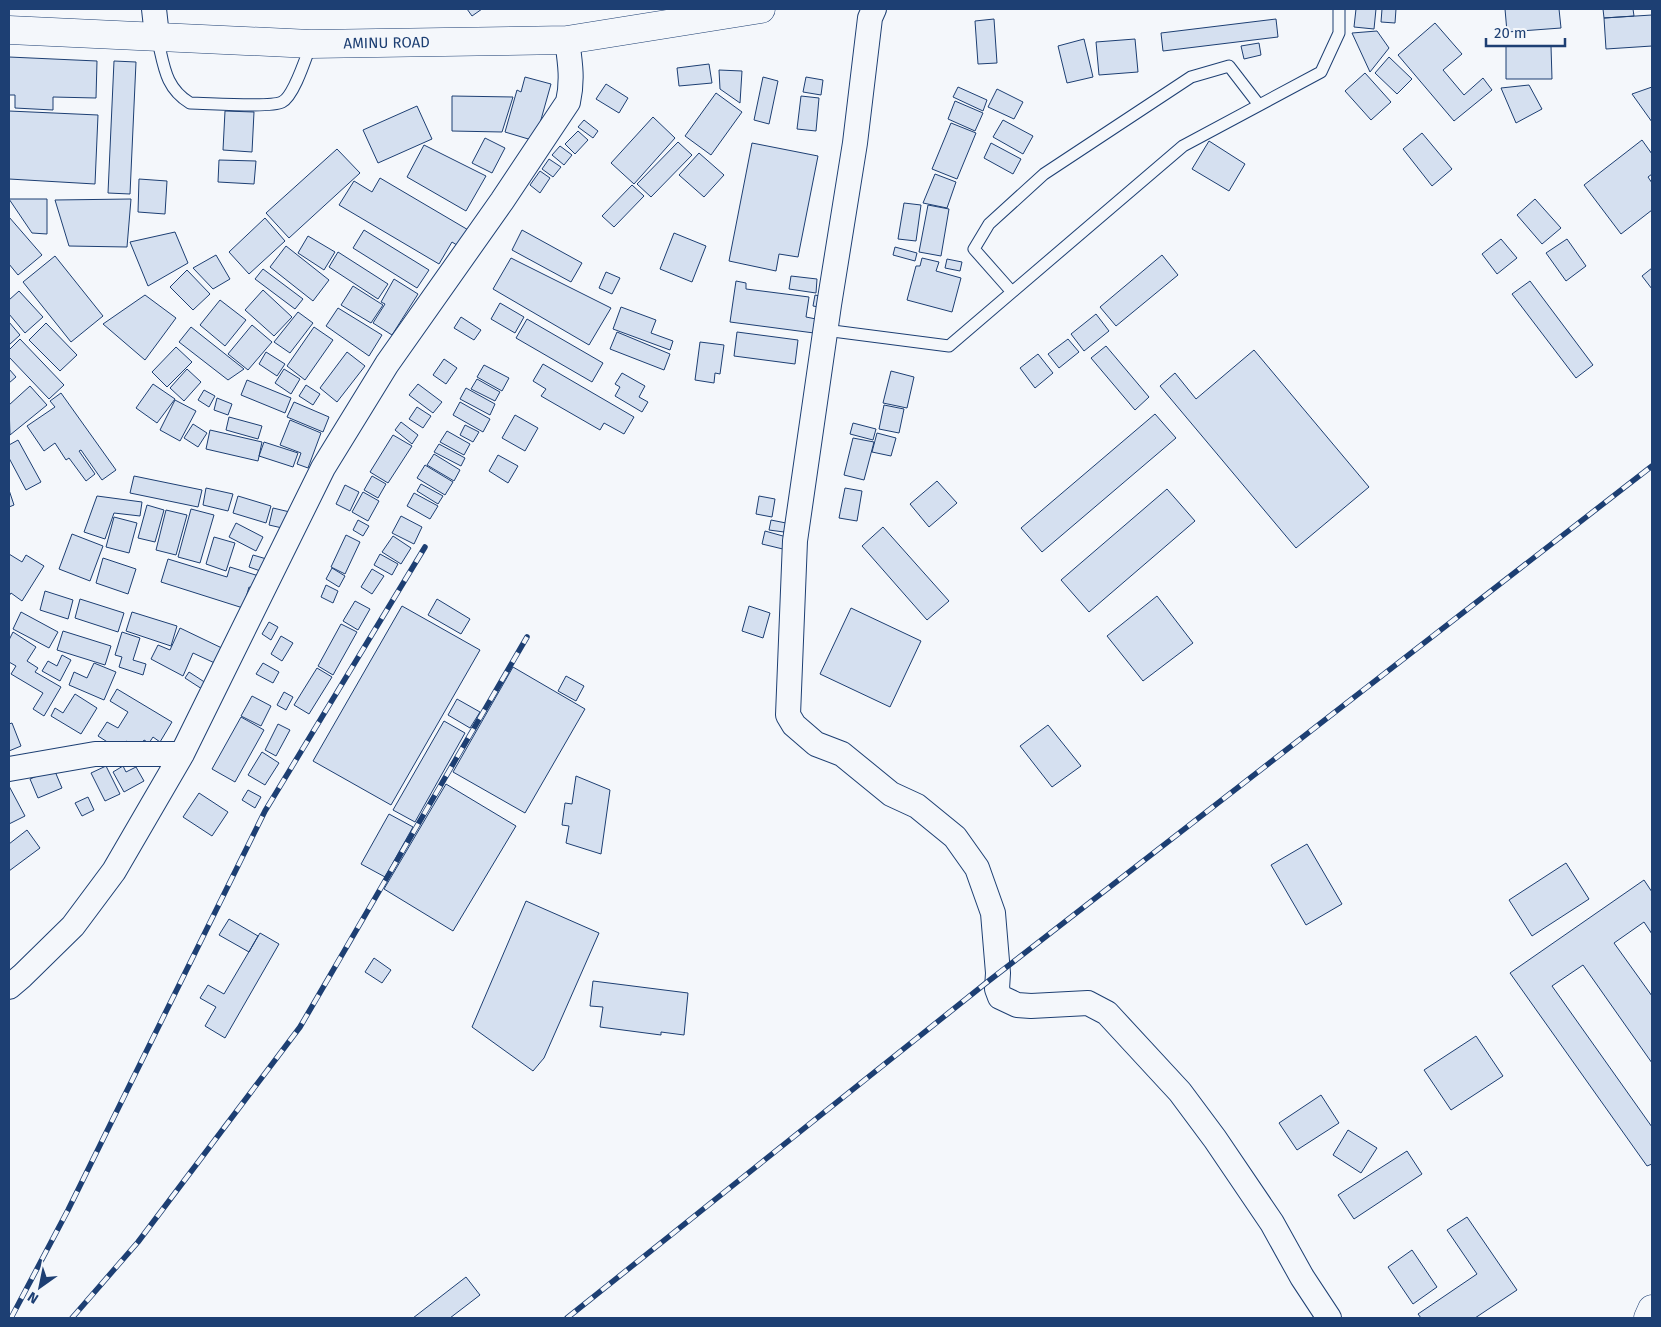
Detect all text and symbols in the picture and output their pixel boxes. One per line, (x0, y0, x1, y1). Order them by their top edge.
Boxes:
scale bar (1486, 15, 1565, 47)
text: 20 m (1494, 24, 1527, 42)
street label: AMINU ROAD (343, 33, 430, 52)
north arrow (15, 1262, 65, 1312)
text: N (25, 1288, 42, 1307)

